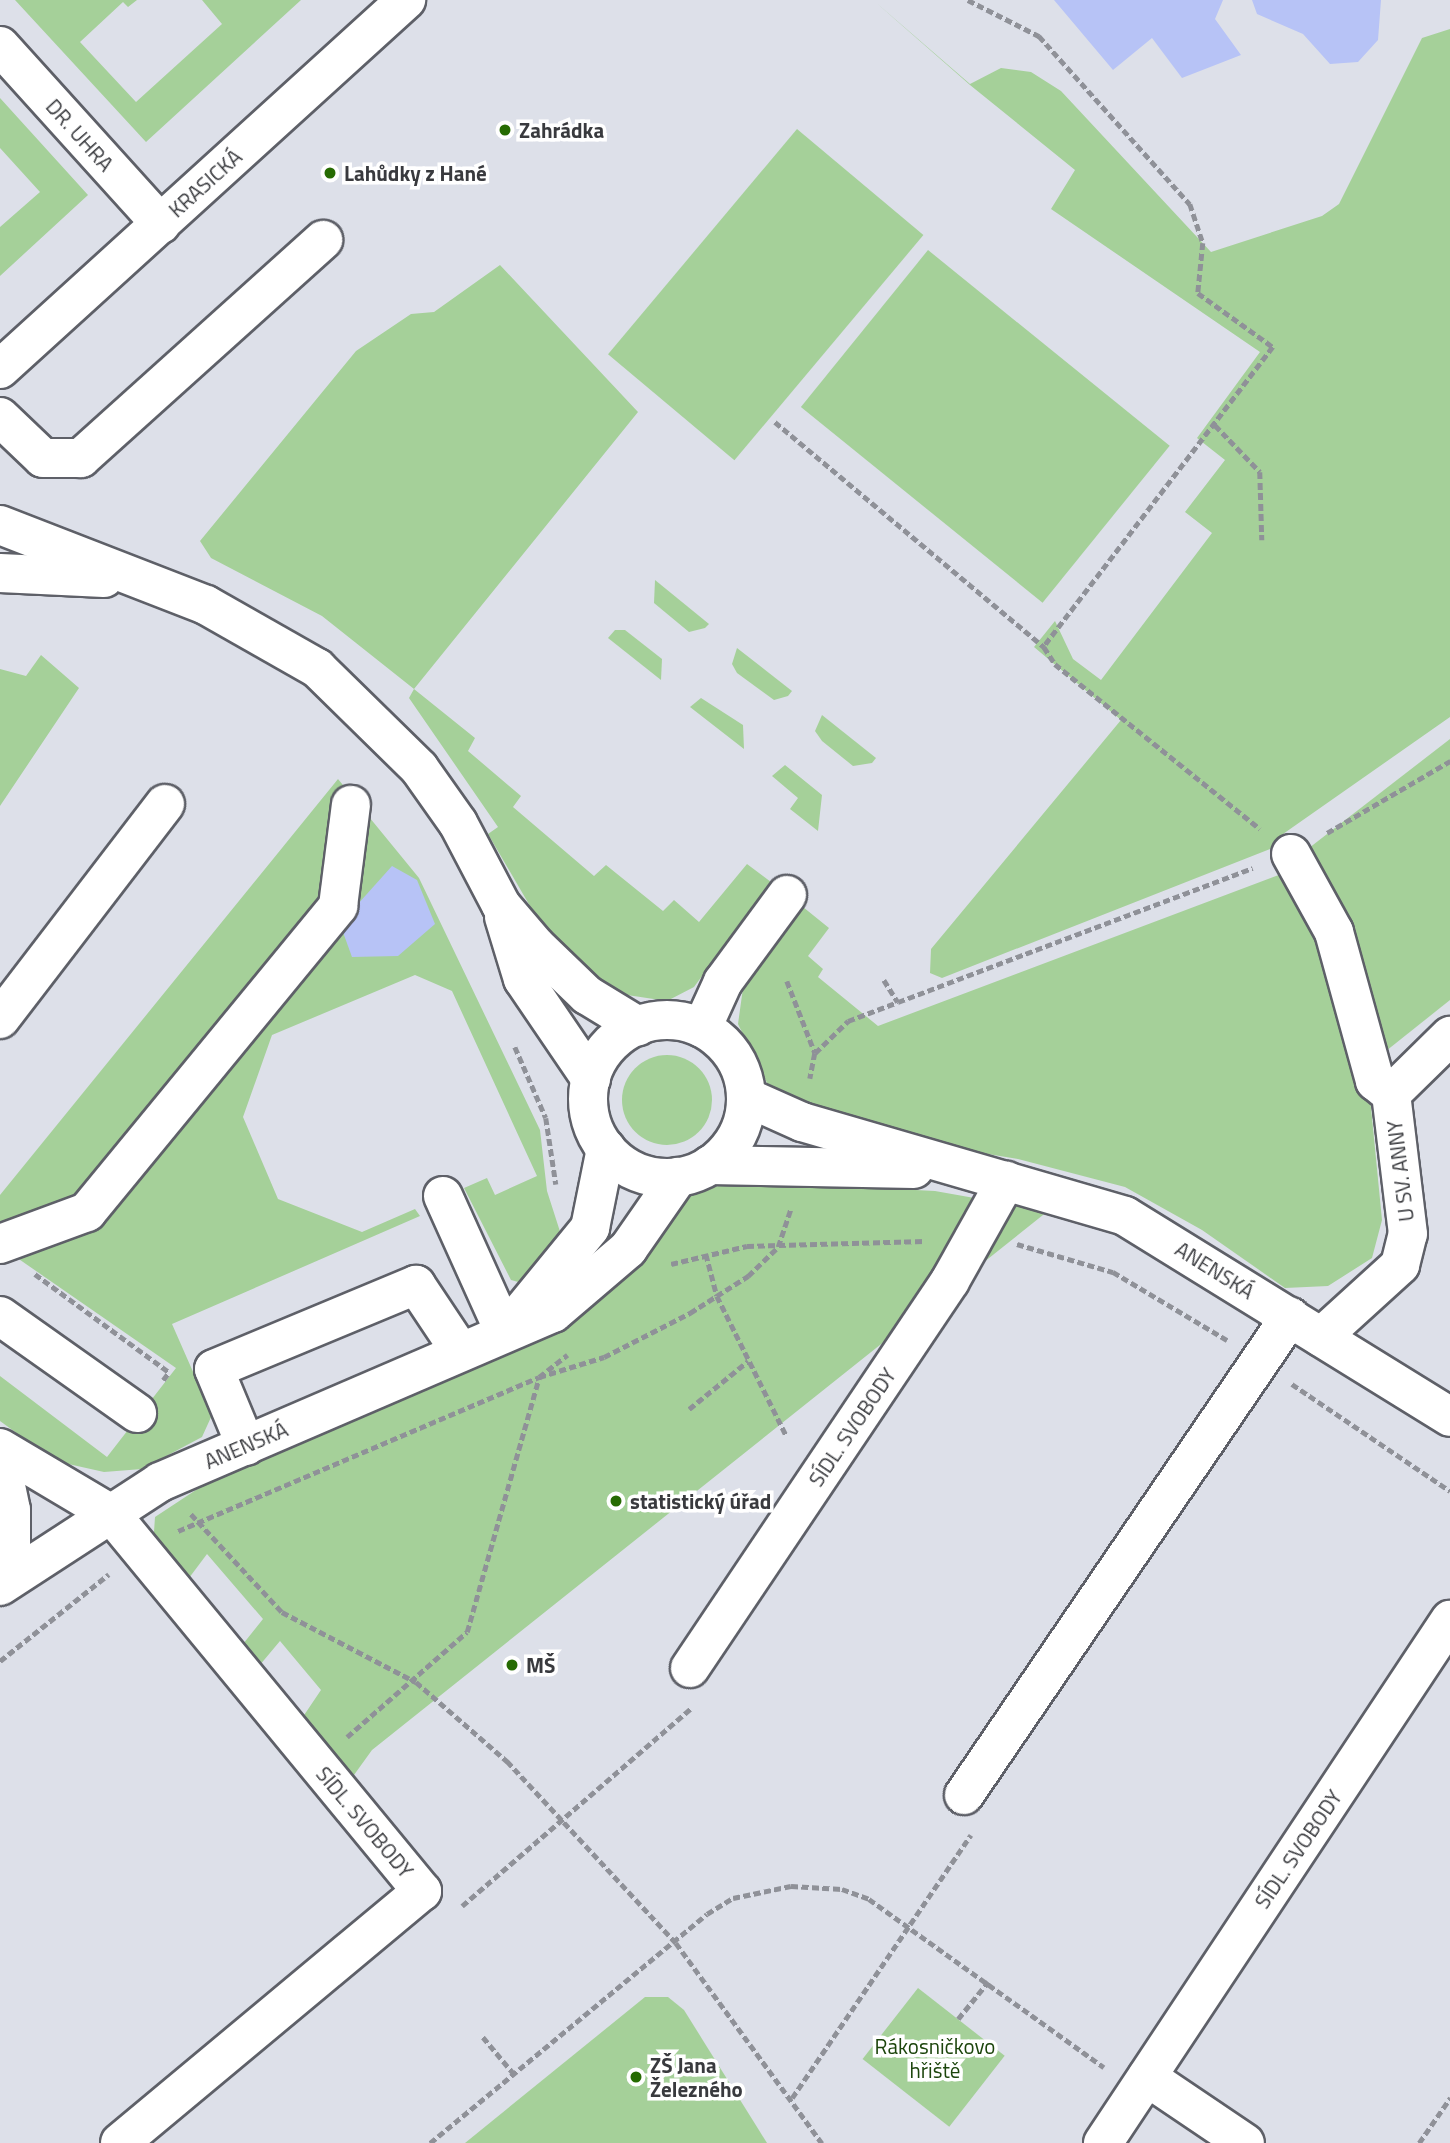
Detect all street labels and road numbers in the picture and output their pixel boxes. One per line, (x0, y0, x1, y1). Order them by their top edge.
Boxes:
street label: DR. UHRA (41, 94, 119, 176)
street label: KRASICKÁ (163, 144, 247, 222)
street label: U SV. ANNY (1381, 1119, 1419, 1223)
street label: ANENSKÁ (1171, 1236, 1259, 1304)
street label: SÍDL. SVOBODY (803, 1363, 901, 1491)
street label: ANENSKÁ (200, 1416, 292, 1474)
street label: SÍDL. SVOBODY (311, 1761, 419, 1883)
street label: SÍDL. SVOBODY (1249, 1785, 1347, 1913)

